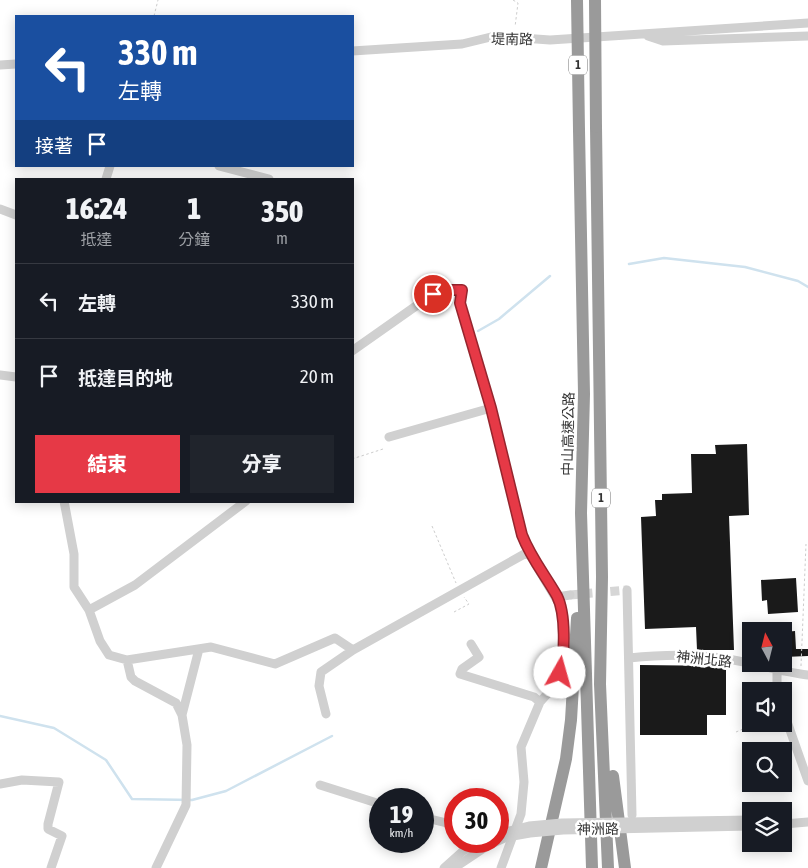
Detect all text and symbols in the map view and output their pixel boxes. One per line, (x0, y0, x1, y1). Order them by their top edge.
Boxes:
street label: 堤南路 (491, 31, 533, 47)
text: 330 m (118, 32, 197, 72)
icon: left (35, 35, 100, 100)
road number: 1 (569, 56, 587, 74)
text: 左轉 (118, 78, 162, 104)
icon: arrive (83, 130, 111, 158)
text: 接著 (35, 135, 73, 157)
text: 16:24 (66, 191, 127, 225)
text: 1 (187, 191, 201, 225)
text: 350 (261, 194, 303, 228)
text: m (276, 229, 288, 247)
text: 抵達 (81, 230, 113, 248)
text: 分鐘 (178, 230, 210, 248)
pin (412, 273, 454, 315)
icon: arrive (419, 280, 447, 308)
icon: left (35, 287, 63, 315)
text: 330 m (291, 290, 334, 312)
text: 左轉 (78, 292, 116, 314)
icon: arrive (35, 362, 63, 390)
text: 20 m (300, 365, 334, 387)
text: 抵達目的地 (78, 367, 173, 389)
street label: 中山高速公路 (559, 392, 577, 476)
button: 結束 (35, 435, 180, 493)
button: 分享 (190, 435, 334, 493)
road number: 1 (592, 488, 610, 508)
north arrow (742, 622, 792, 672)
map controls (742, 622, 792, 852)
position arrow (533, 646, 585, 698)
street label: 神洲北路 (675, 648, 733, 670)
button: sound (742, 682, 792, 732)
button: search (742, 742, 792, 792)
speed limit sign: 30 (444, 788, 509, 853)
text: 19 (390, 800, 413, 828)
button: layers (742, 802, 792, 852)
street label: 神洲路 (577, 821, 619, 837)
text: km/h (390, 826, 413, 840)

